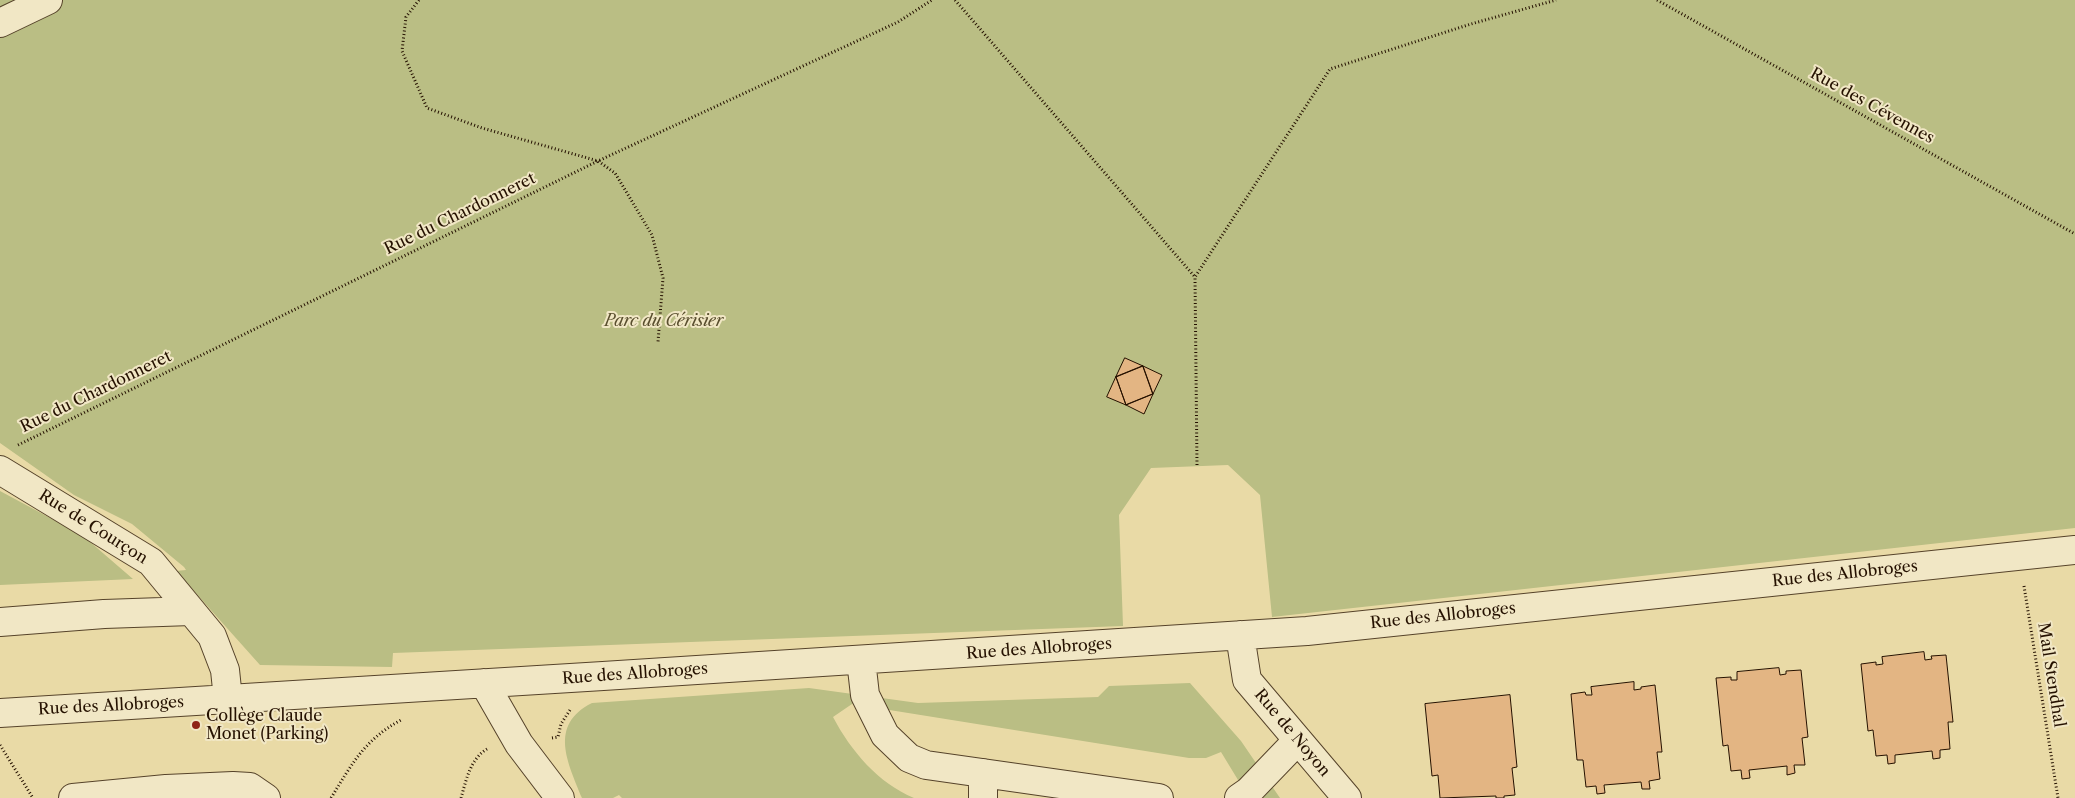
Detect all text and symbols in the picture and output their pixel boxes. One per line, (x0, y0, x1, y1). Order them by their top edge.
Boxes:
street label: Rue des Cévennes (1807, 64, 1937, 148)
street label: Rue du Chardonneret (381, 169, 539, 259)
park label: Parc du Cérisier (605, 311, 723, 331)
street label: Rue du Chardonneret (17, 347, 175, 437)
street label: Rue de Courçon (35, 486, 151, 568)
street label: Rue des Allobroges (1771, 557, 1919, 591)
street label: Rue des Allobroges (1369, 599, 1517, 633)
street label: Mail Stendhal (2033, 621, 2069, 729)
street label: Rue des Allobroges (965, 634, 1113, 664)
street label: Rue des Allobroges (561, 659, 709, 689)
street label: Rue de Noyon (1250, 685, 1334, 781)
street label: Rue des Allobroges (38, 693, 184, 719)
place label: Collège Claude Monet (Parking) (206, 706, 328, 744)
marker: Collège Claude Monet (Parking) (190, 719, 202, 731)

